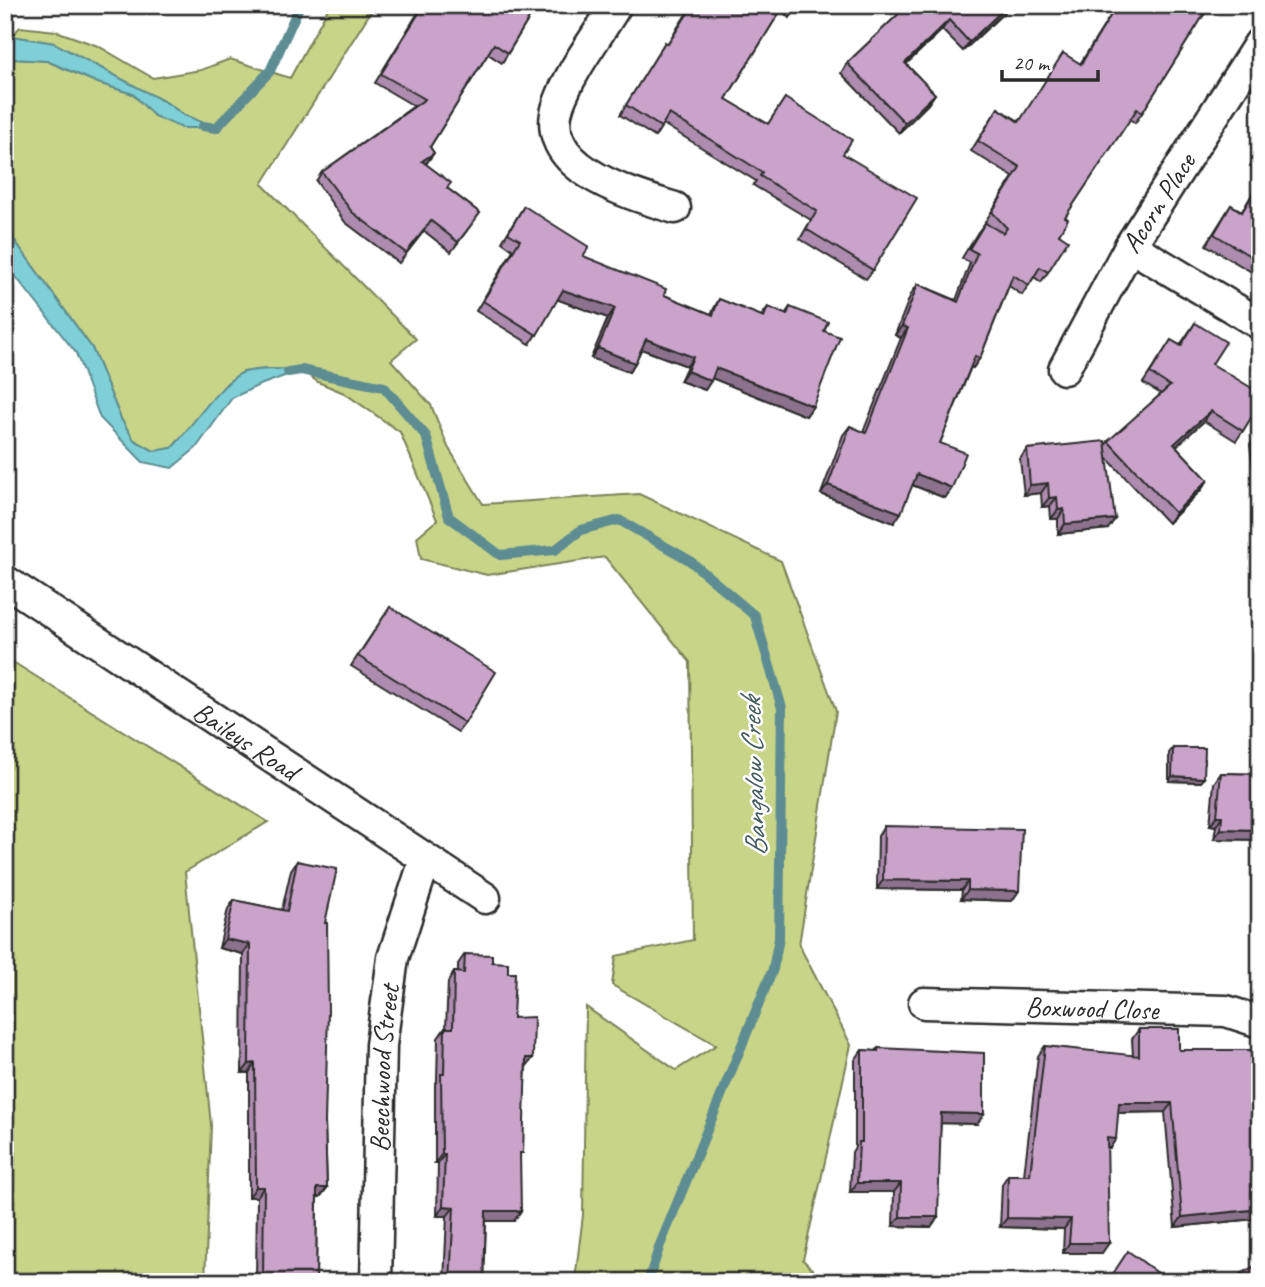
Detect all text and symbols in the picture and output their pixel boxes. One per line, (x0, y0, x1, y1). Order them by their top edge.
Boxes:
scale bar (1002, 38, 1099, 82)
text: 20 m (1013, 50, 1051, 76)
street label: Acorn Place (1113, 145, 1204, 259)
water label: Bangalow Creek (731, 691, 775, 857)
street label: Baileys Road (187, 693, 308, 790)
street label: Beechwood Street (362, 980, 408, 1152)
street label: Boxwood Close (1025, 989, 1161, 1027)

